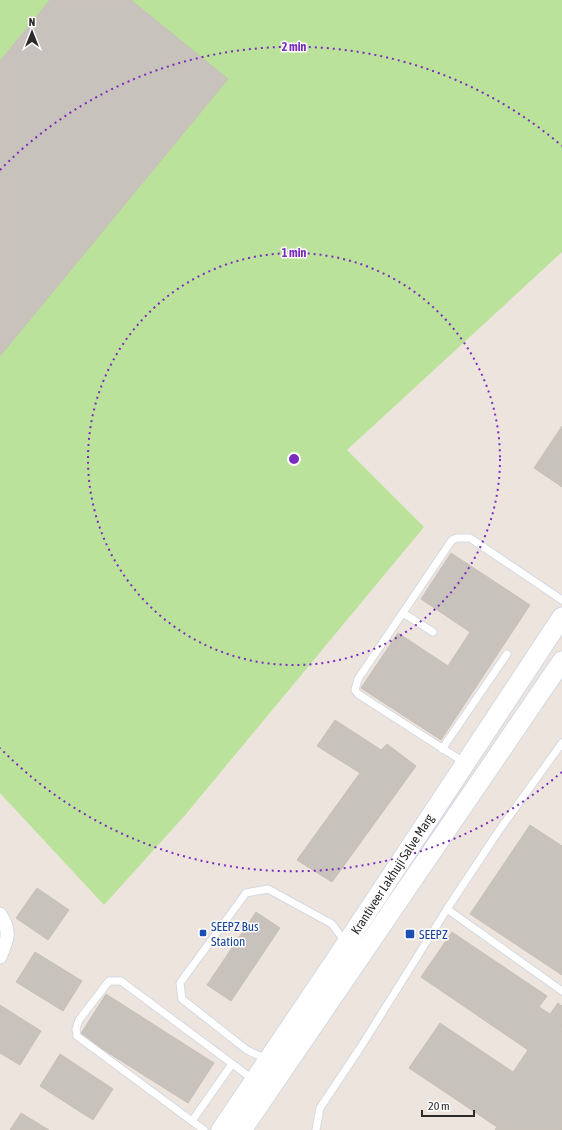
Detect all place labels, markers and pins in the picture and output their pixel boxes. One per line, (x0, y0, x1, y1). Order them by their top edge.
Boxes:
centre of rings (287, 452, 301, 466)
place label: SEEPZ Bus Station (211, 919, 259, 949)
place label: SEEPZ (419, 927, 448, 942)
marker: SEEPZ Bus Station (198, 928, 208, 938)
marker: SEEPZ (404, 928, 416, 940)

